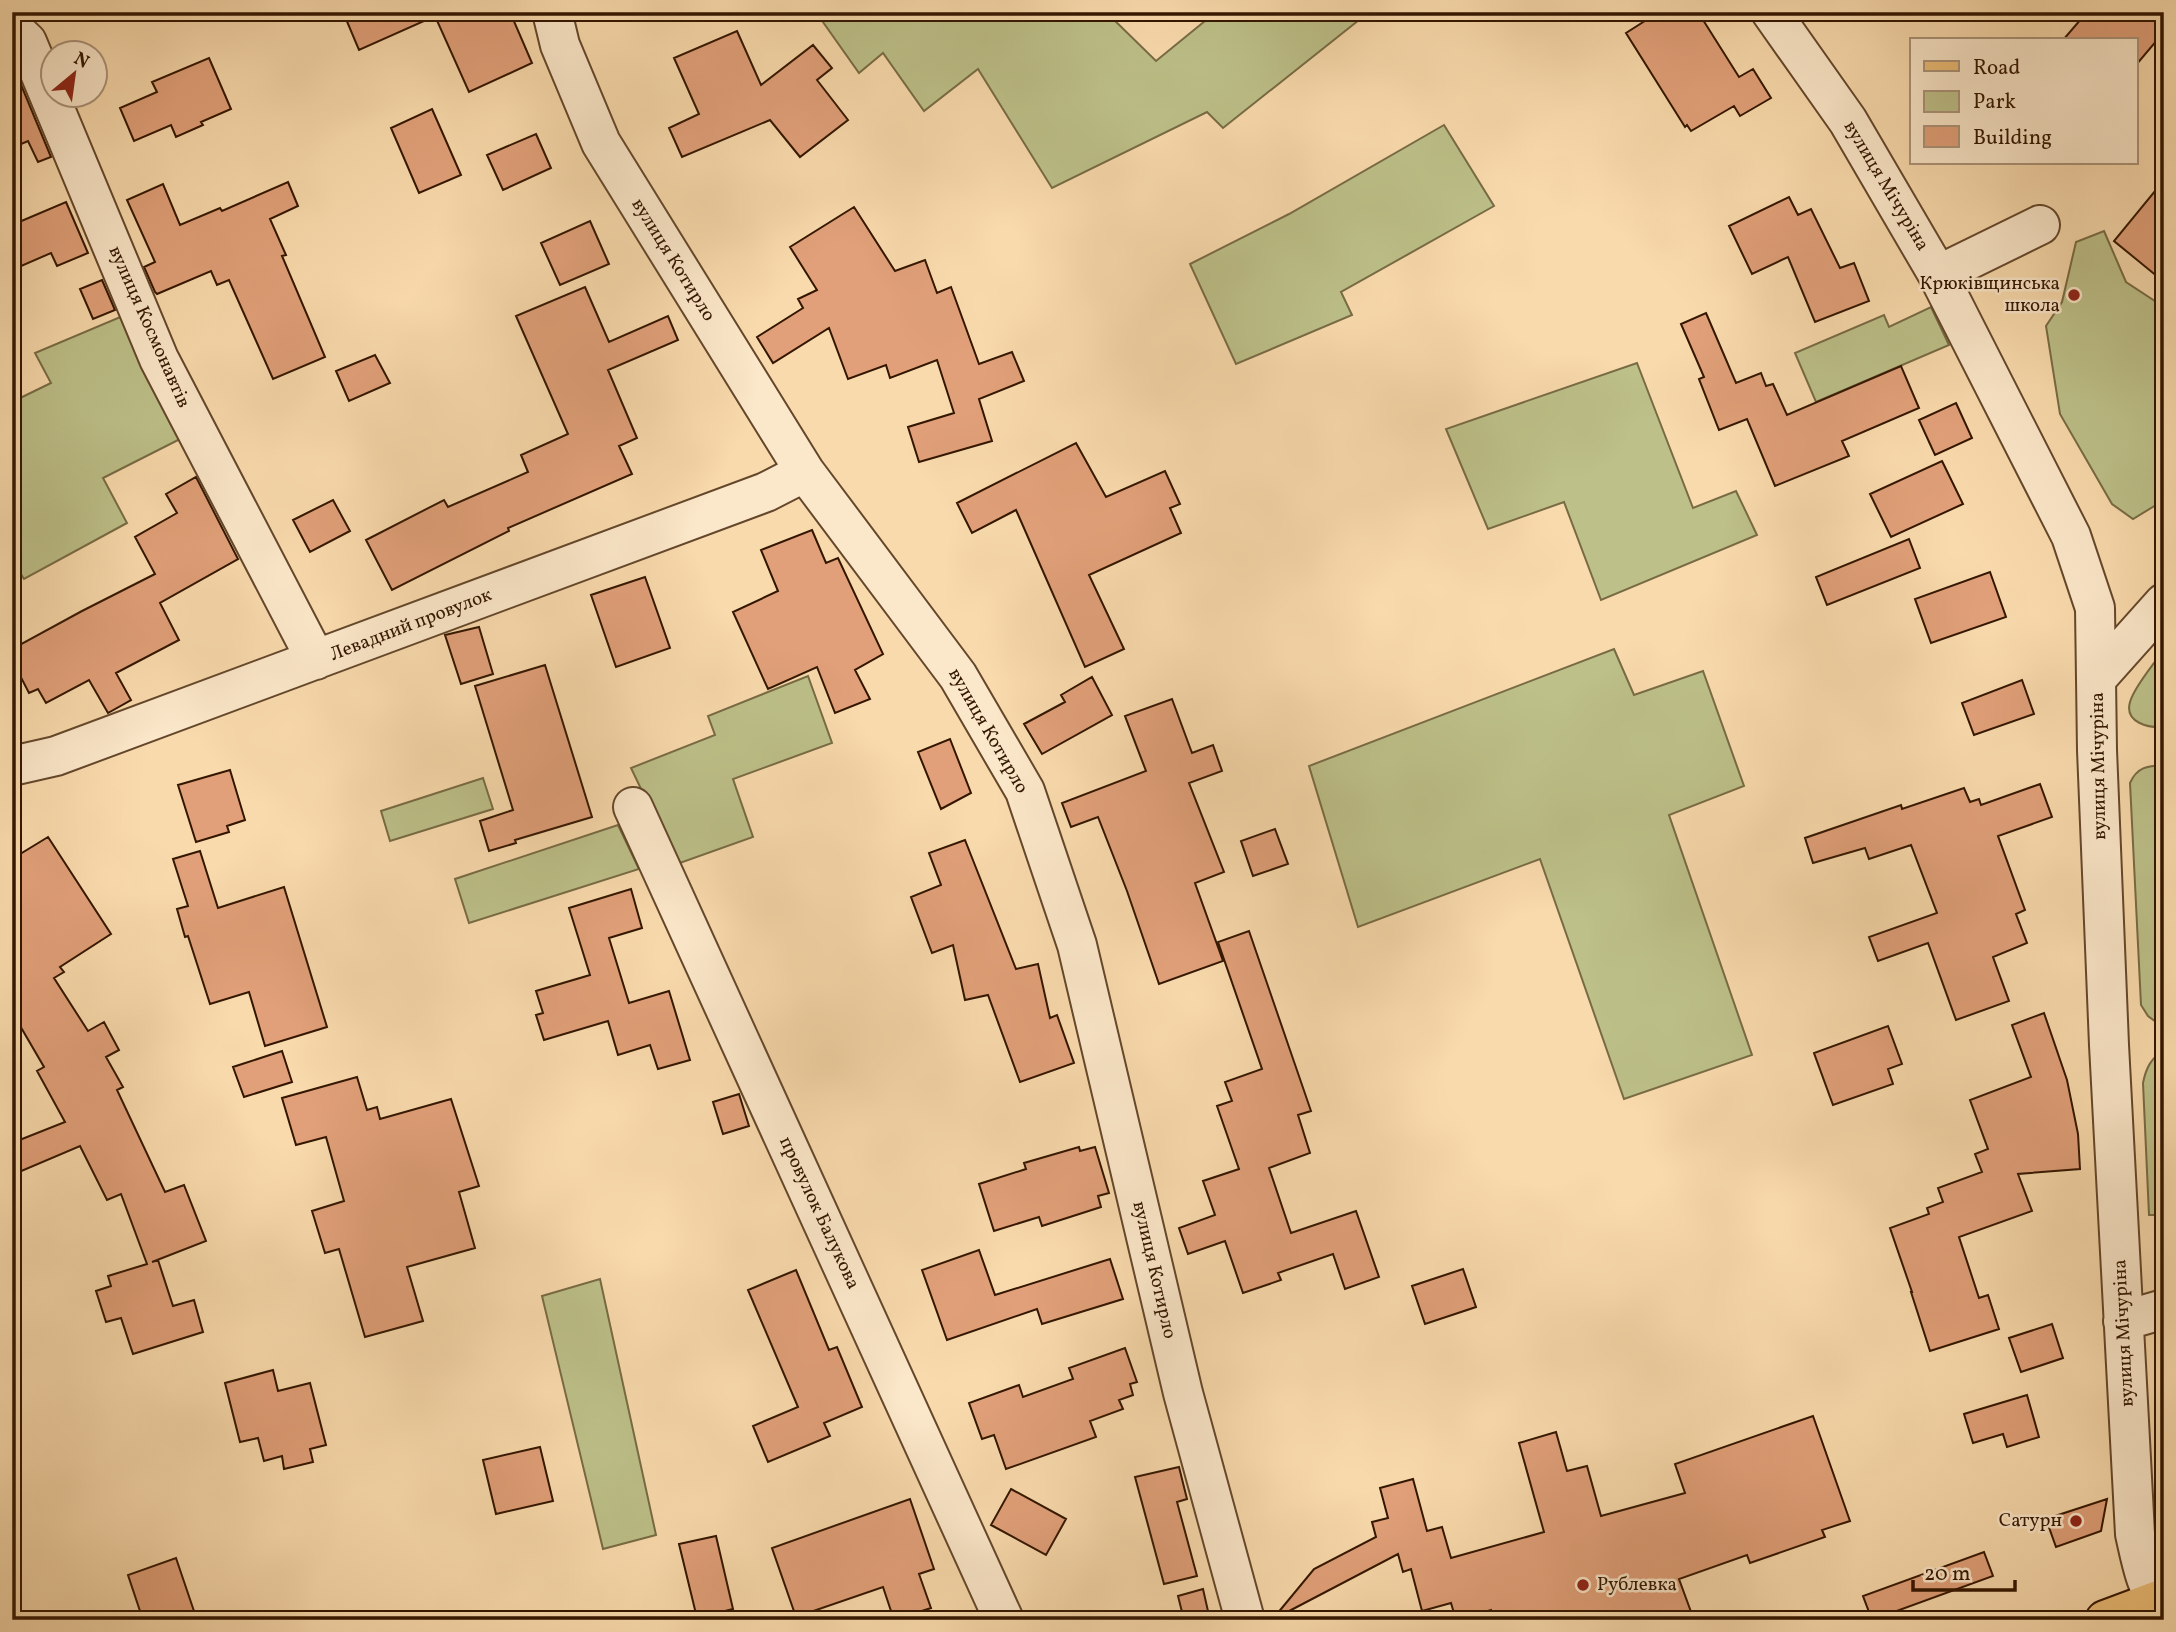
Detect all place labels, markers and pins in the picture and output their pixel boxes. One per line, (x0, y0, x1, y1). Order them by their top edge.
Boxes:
place label: Крюківщинська школа (1919, 271, 2060, 319)
marker: Крюківщинська школа (2066, 287, 2082, 303)
place label: Сатурн (1999, 1508, 2062, 1534)
marker: Сатурн (2068, 1513, 2084, 1529)
place label: Рублевка (1597, 1572, 1677, 1598)
marker: Рублевка (1575, 1577, 1591, 1593)

